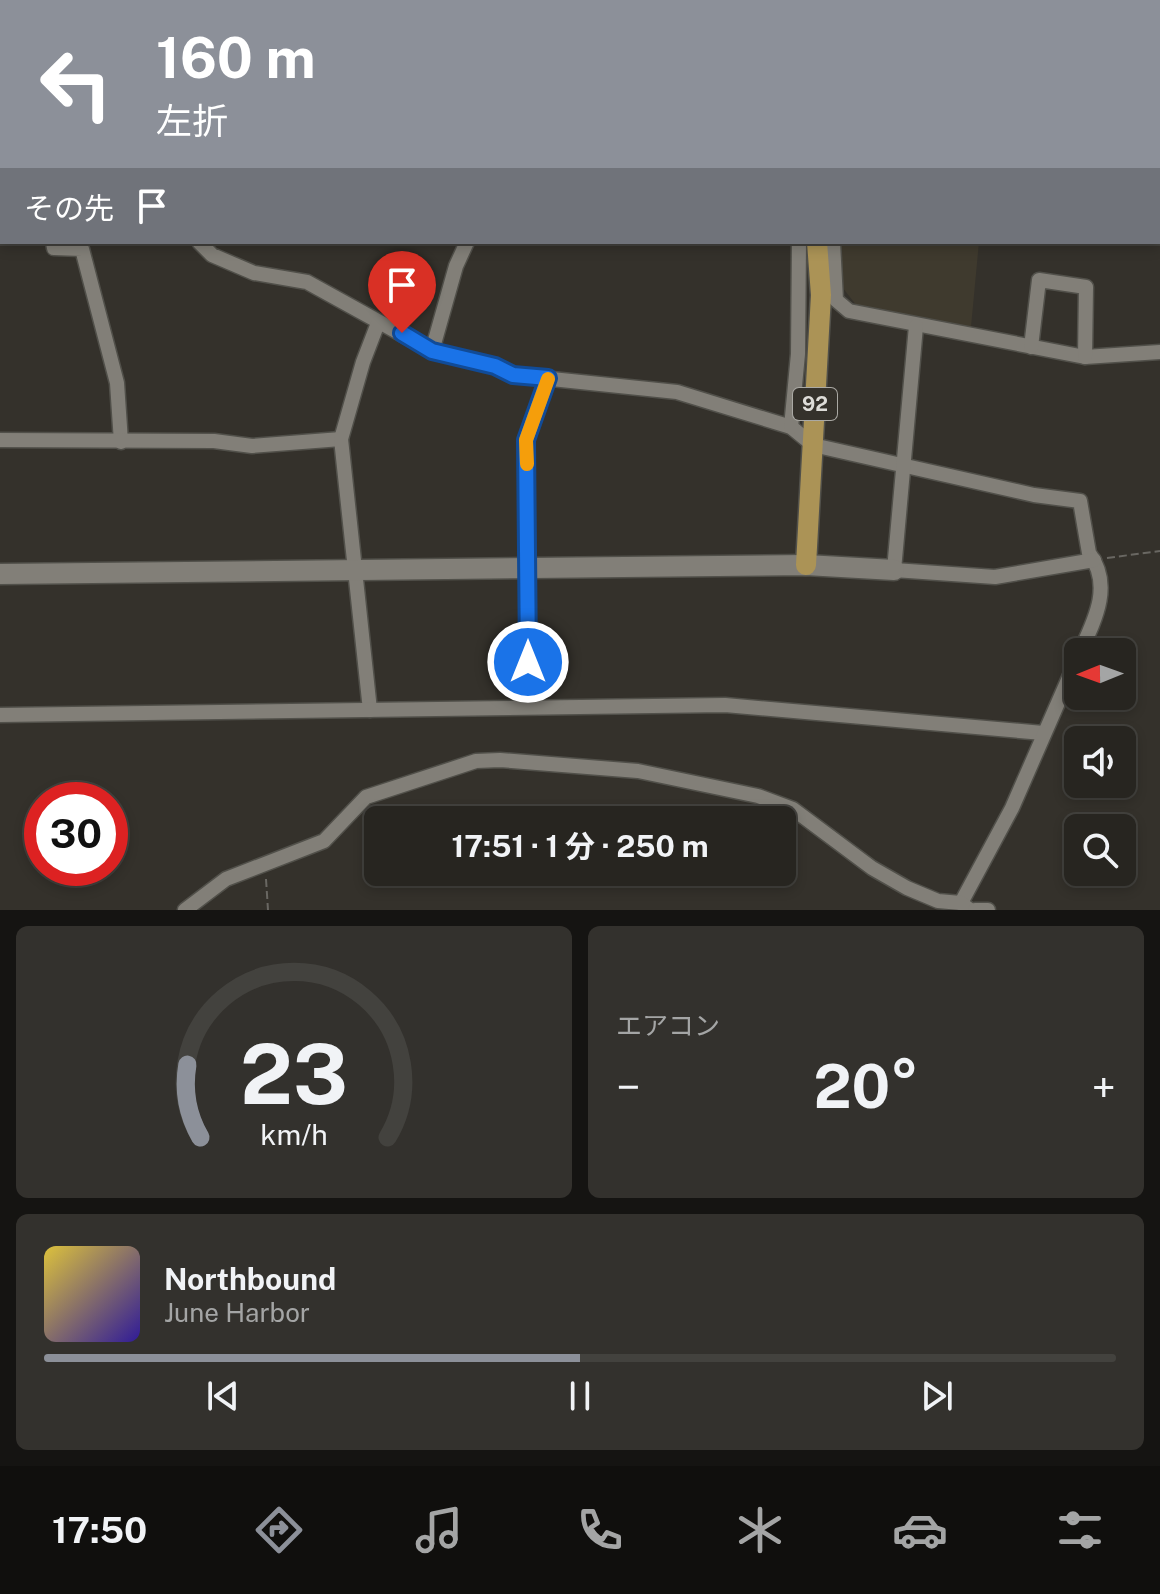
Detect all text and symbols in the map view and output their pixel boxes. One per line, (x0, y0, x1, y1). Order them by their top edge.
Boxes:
text: 160 m (156, 25, 316, 91)
icon: left (24, 32, 128, 136)
text: 左折 (156, 100, 228, 142)
icon: arrive (130, 184, 174, 228)
text: その先 (24, 190, 114, 226)
pin (368, 251, 436, 333)
icon: arrive (380, 263, 424, 307)
road number: 92 (793, 388, 837, 420)
position arrow (486, 620, 570, 704)
north arrow (1064, 638, 1136, 710)
map controls (1064, 638, 1136, 886)
button: sound (1064, 726, 1136, 798)
speed limit sign: 30 (24, 782, 128, 886)
button: search (1064, 814, 1136, 886)
text: 17:51 · 1 分 · 250 m (451, 828, 709, 864)
text: エアコン (616, 1010, 720, 1041)
text: 23 (240, 1025, 348, 1123)
text: 20° (813, 1051, 919, 1122)
text: − (616, 1061, 640, 1113)
text: + (1092, 1061, 1116, 1113)
text: km/h (260, 1118, 328, 1151)
text: Northbound (164, 1261, 336, 1297)
text: June Harbor (164, 1297, 310, 1328)
icon: previous (201, 1374, 245, 1418)
icon: pause (558, 1374, 602, 1418)
icon: next (915, 1374, 959, 1418)
icon: directions (251, 1502, 307, 1558)
icon: music (411, 1502, 467, 1558)
icon: phone (572, 1502, 628, 1558)
icon: climate (732, 1502, 788, 1558)
icon: car (892, 1502, 948, 1558)
icon: filters (1052, 1502, 1108, 1558)
text: 17:50 (52, 1509, 147, 1551)

